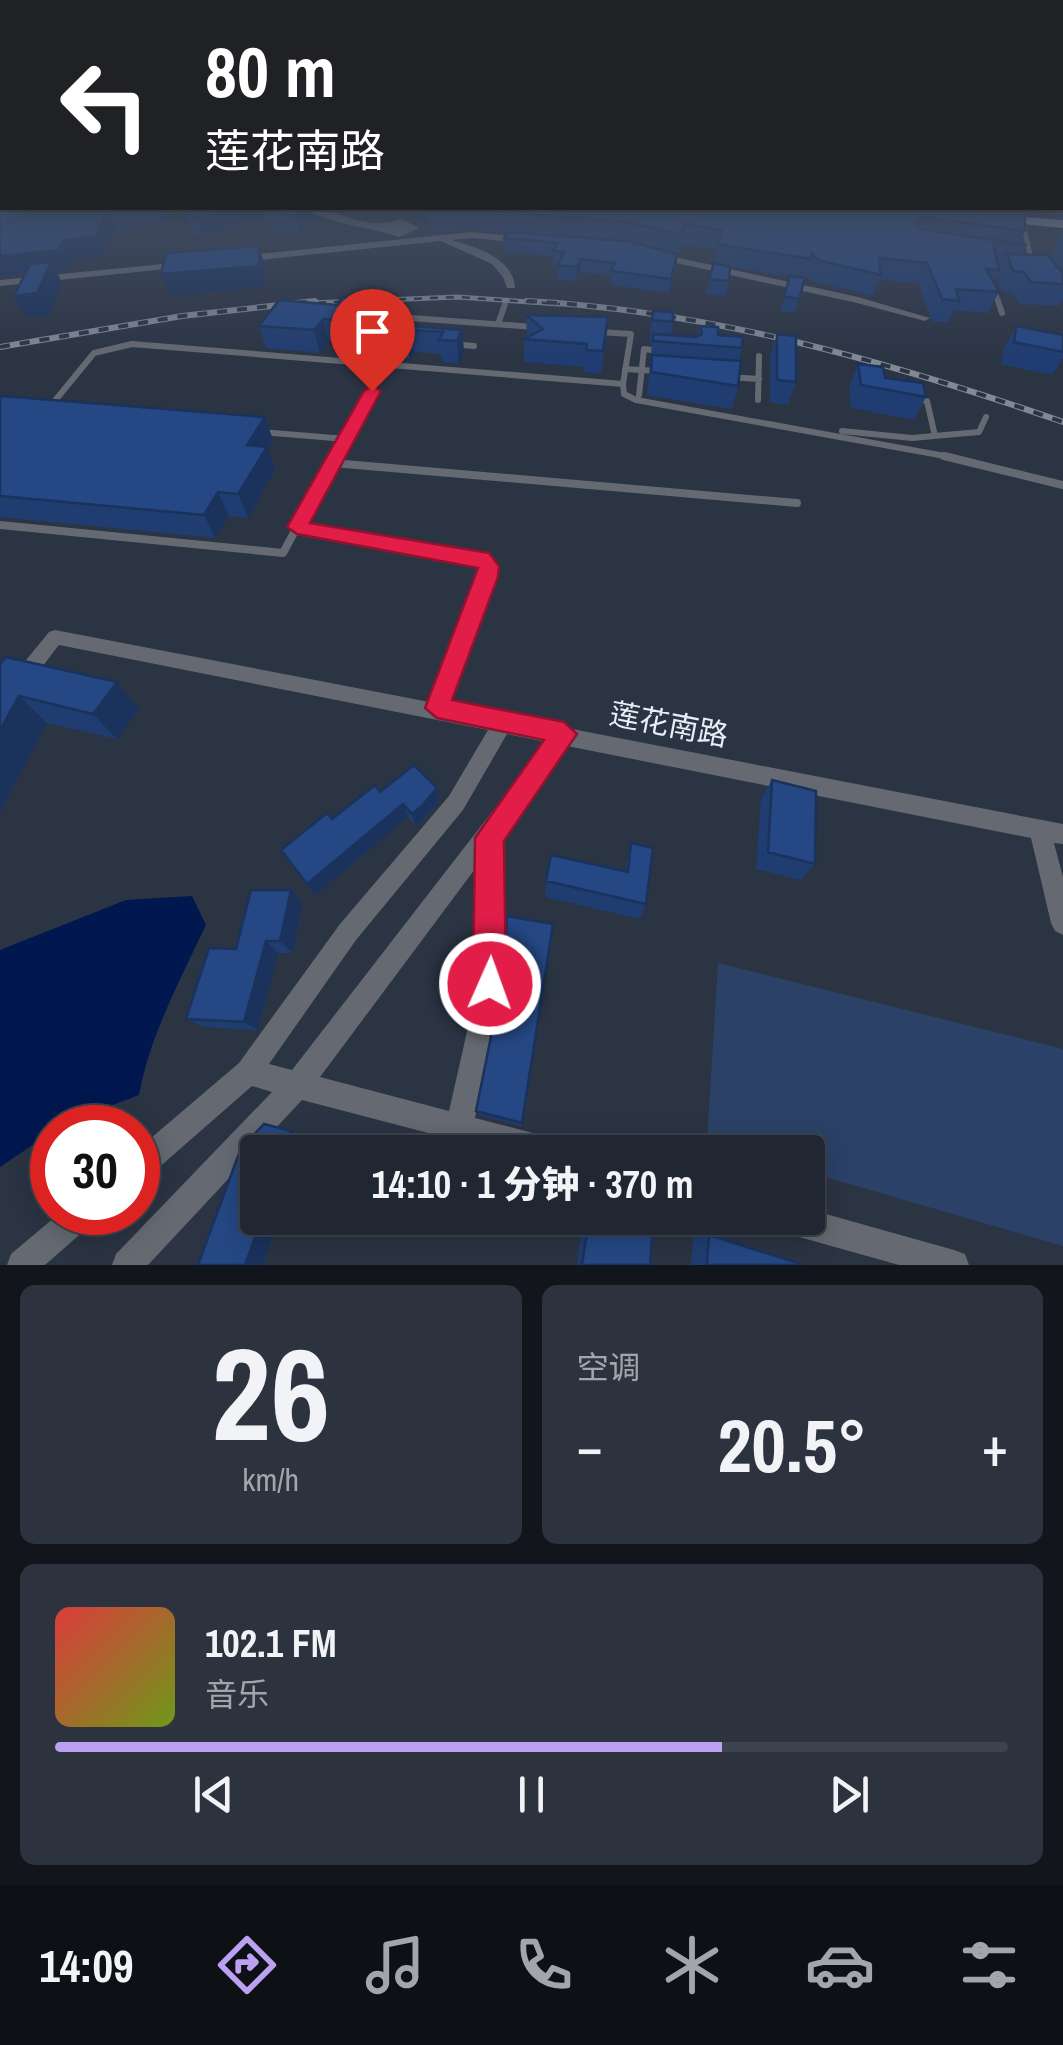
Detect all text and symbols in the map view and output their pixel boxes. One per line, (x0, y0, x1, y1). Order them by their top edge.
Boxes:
text: 80 m (205, 25, 336, 119)
icon: left (40, 40, 170, 170)
text: 莲花南路 (205, 120, 385, 181)
pin (330, 289, 415, 392)
icon: arrive (345, 304, 400, 359)
street label: 莲花南路 (606, 693, 732, 755)
position arrow (438, 932, 542, 1036)
speed limit sign: 30 (30, 1105, 160, 1235)
text: 14:10 · 1 分钟 · 370 m (371, 1159, 694, 1210)
text: 26 (211, 1305, 330, 1481)
text: 空调 (577, 1346, 641, 1389)
text: 20.5° (717, 1394, 867, 1495)
text: − (577, 1409, 603, 1483)
text: + (982, 1409, 1008, 1483)
text: km/h (242, 1458, 299, 1501)
text: 102.1 FM (205, 1618, 337, 1669)
text: 音乐 (205, 1673, 269, 1716)
icon: previous (186, 1767, 241, 1822)
icon: pause (504, 1767, 559, 1822)
icon: next (822, 1767, 877, 1822)
icon: directions (212, 1930, 282, 2000)
icon: music (360, 1930, 430, 2000)
icon: phone (509, 1930, 579, 2000)
icon: climate (657, 1930, 727, 2000)
icon: car (805, 1930, 875, 2000)
icon: filters (954, 1930, 1024, 2000)
text: 14:09 (39, 1935, 134, 1996)

